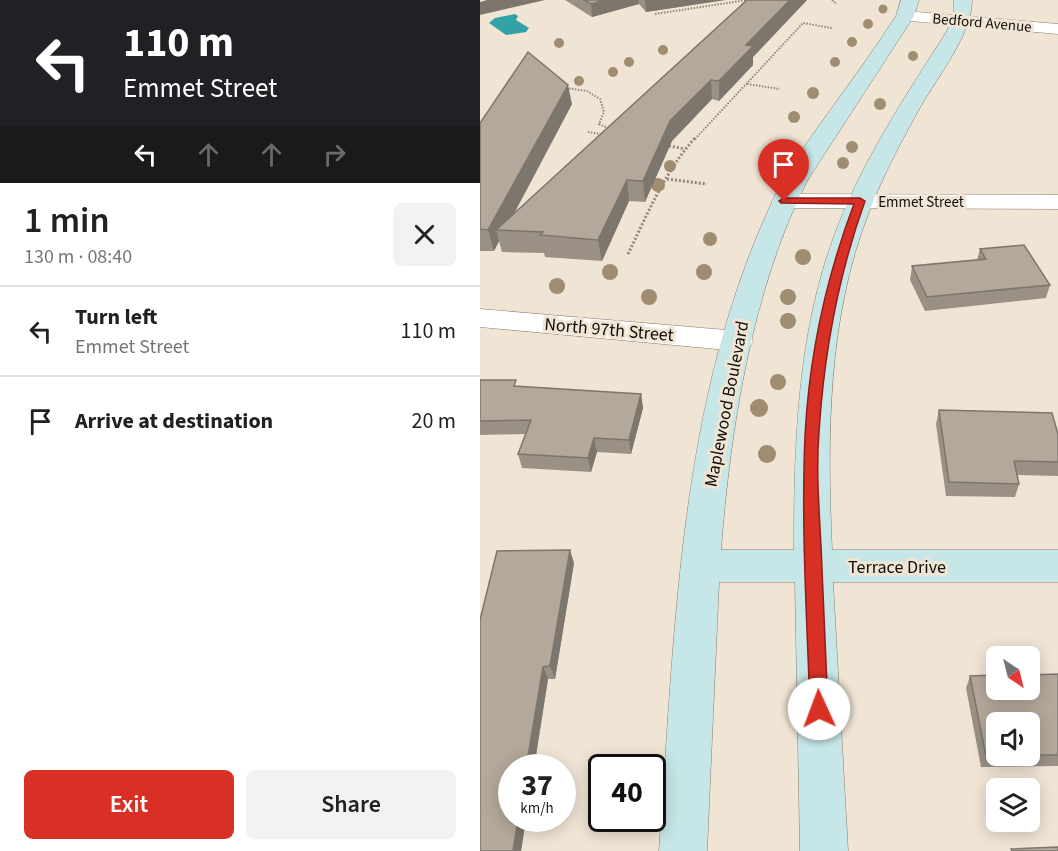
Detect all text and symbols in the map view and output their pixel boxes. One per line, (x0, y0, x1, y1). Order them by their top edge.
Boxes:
street label: Bedford Avenue (931, 8, 1033, 38)
text: 110 m (123, 13, 234, 73)
icon: left (24, 24, 102, 102)
text: Emmet Street (123, 69, 277, 108)
icon: left (129, 138, 162, 171)
icon: ahead (192, 138, 225, 171)
icon: ahead (255, 138, 288, 171)
icon: right (318, 138, 351, 171)
pin (758, 139, 809, 201)
icon: arrive (767, 148, 800, 181)
street label: Emmet Street (878, 192, 964, 213)
text: 1 min (24, 195, 110, 246)
button: close (393, 203, 456, 266)
text: 130 m · 08:40 (24, 243, 132, 271)
text: Turn left (75, 301, 157, 333)
street label: North 97th Street (543, 312, 675, 348)
icon: left (24, 315, 57, 348)
text: 110 m (401, 315, 456, 347)
street label: Maplewood Boulevard (699, 319, 755, 489)
text: Emmet Street (75, 333, 189, 361)
icon: arrive (24, 405, 57, 438)
text: Arrive at destination (75, 405, 273, 437)
text: 20 m (411, 405, 456, 437)
street label: Terrace Drive (848, 555, 946, 580)
north arrow (986, 646, 1040, 700)
map controls (986, 646, 1040, 832)
position arrow (787, 677, 851, 741)
button: sound (986, 712, 1040, 766)
speed limit sign: 40 (588, 754, 666, 832)
text: 37 (521, 764, 553, 807)
button: Exit (24, 770, 234, 839)
button: Share (246, 770, 456, 839)
button: layers (986, 778, 1040, 832)
text: km/h (520, 798, 554, 819)

